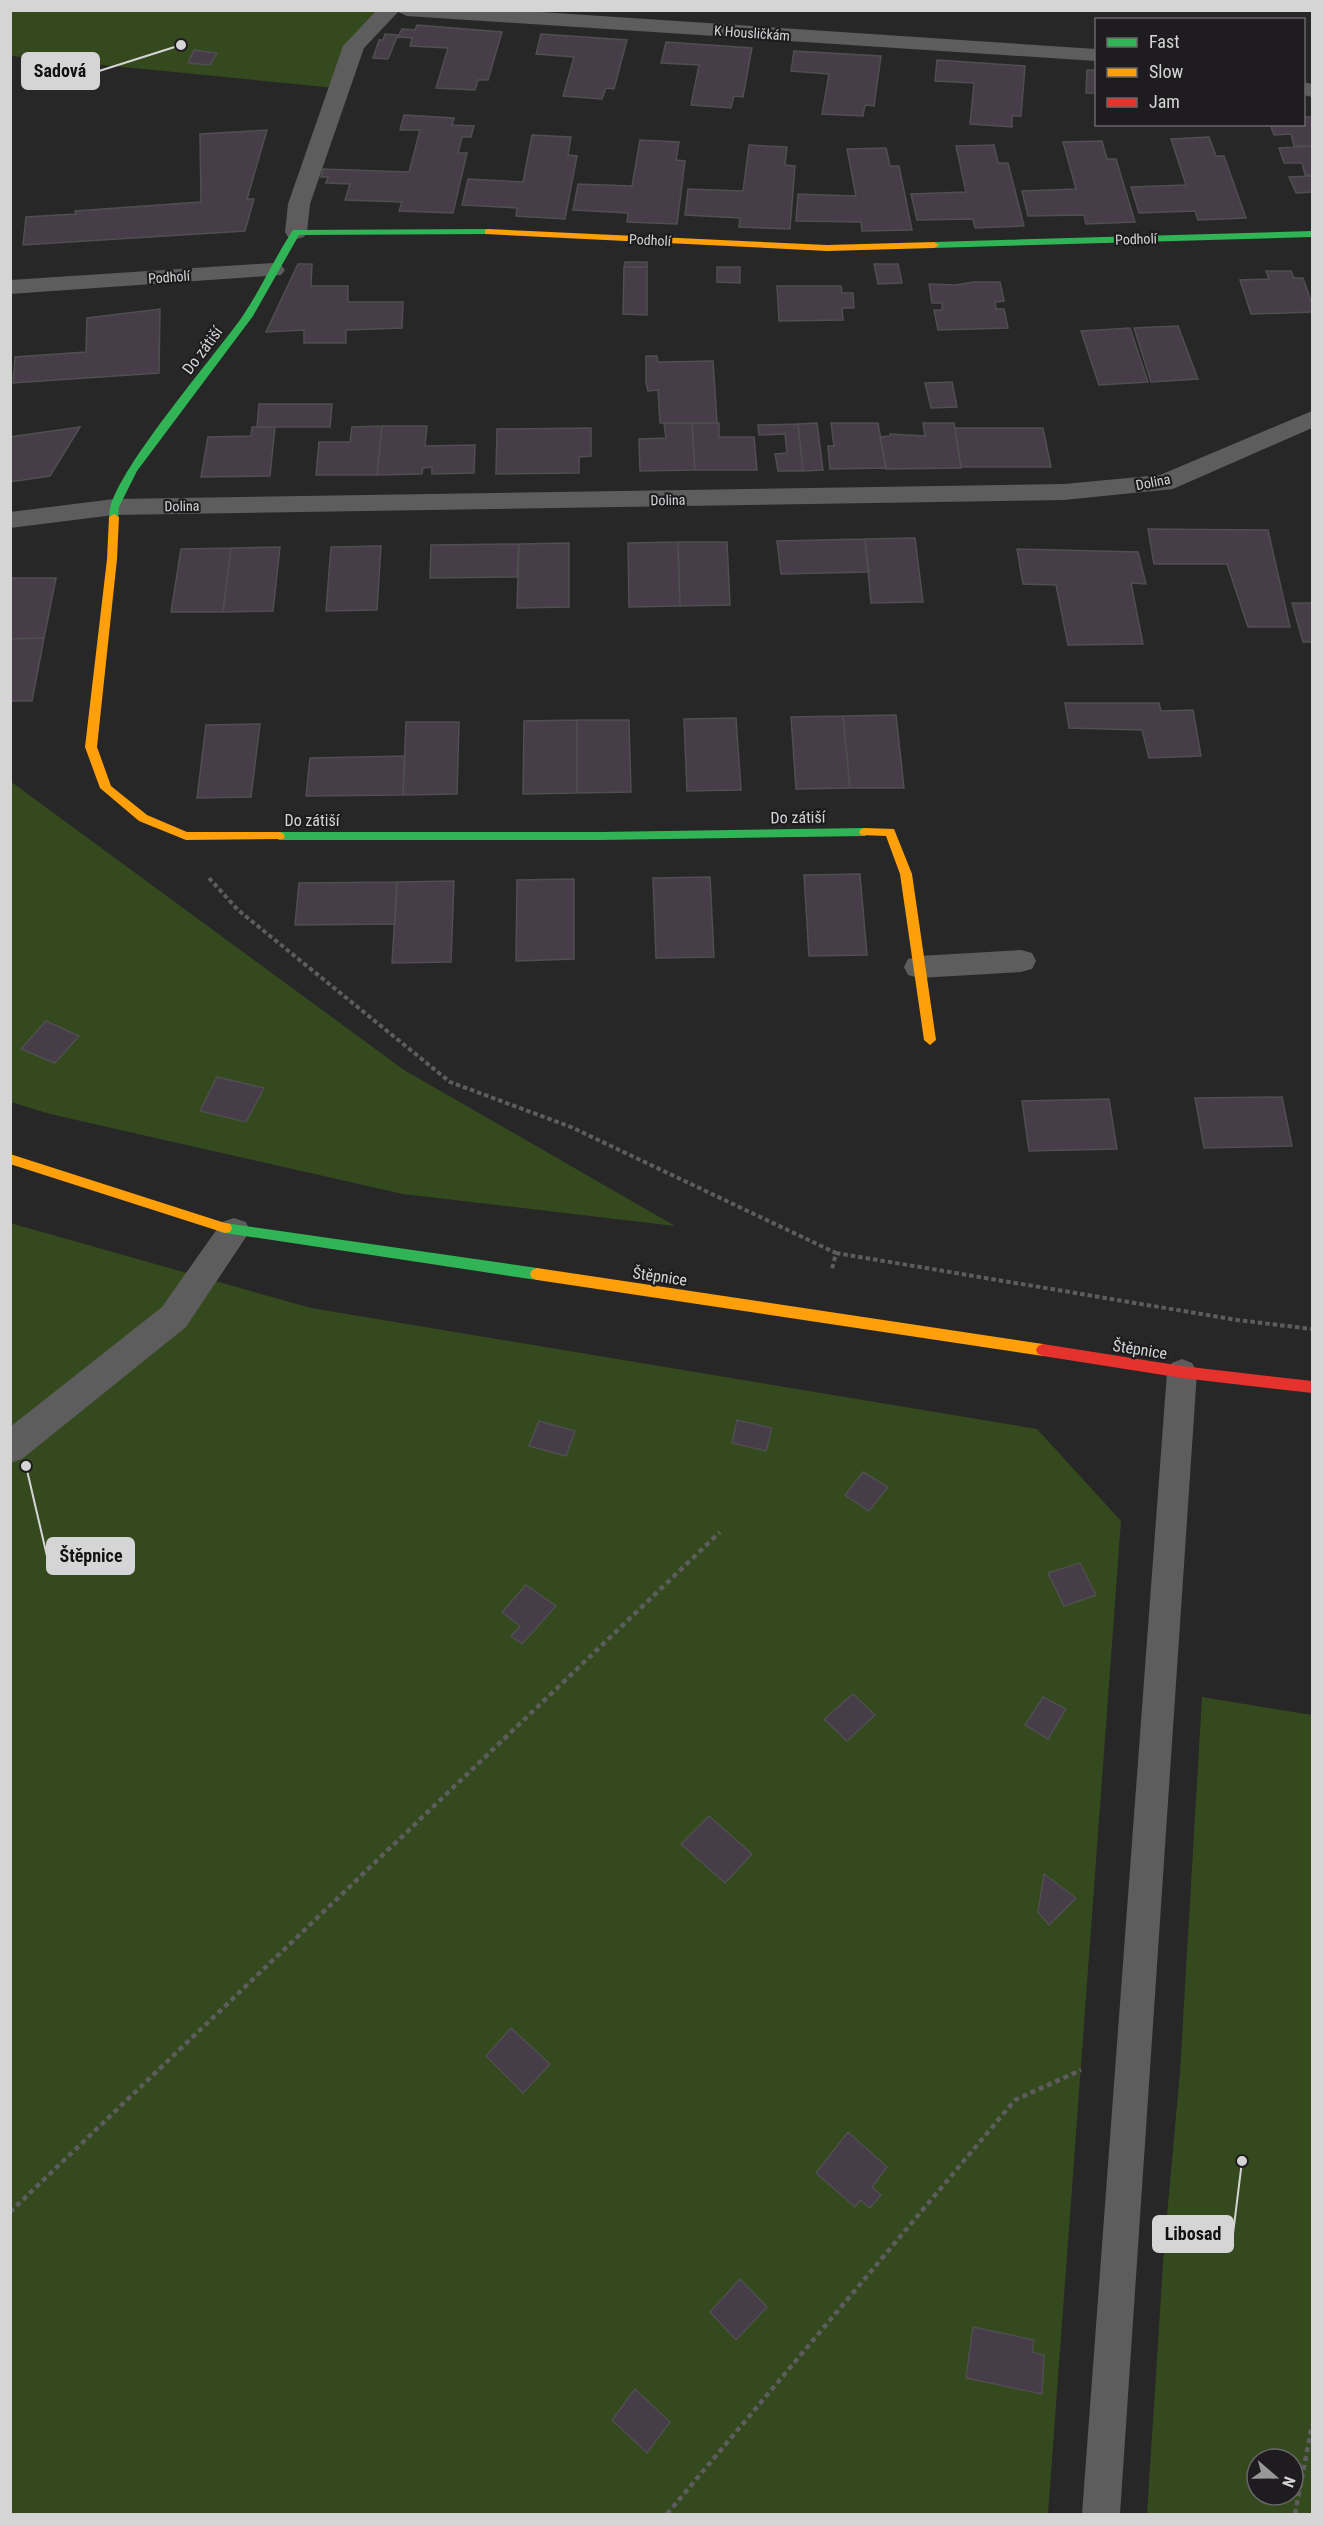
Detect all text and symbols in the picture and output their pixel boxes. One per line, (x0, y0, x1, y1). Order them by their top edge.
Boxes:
legend (1095, 18, 1305, 126)
street label: K Housličkám (713, 22, 791, 44)
text: Fast (1149, 31, 1180, 52)
callout: Sadová (22, 53, 99, 89)
text: Sadová (34, 60, 86, 81)
text: Slow (1149, 61, 1184, 82)
text: Jam (1149, 91, 1180, 112)
street label: Podholí (1115, 230, 1158, 248)
street label: Podholí (629, 231, 672, 249)
street label: Podholí (148, 268, 191, 286)
street label: Do zátiší (178, 322, 227, 378)
street label: Dolina (1134, 471, 1172, 493)
street label: Dolina (650, 492, 686, 508)
street label: Dolina (164, 498, 200, 514)
street label: Do zátiší (770, 808, 827, 827)
street label: Do zátiší (285, 811, 341, 830)
street label: Štěpnice (632, 1263, 688, 1290)
street label: Štěpnice (1111, 1336, 1168, 1363)
callout: Štěpnice (47, 1538, 134, 1574)
text: Štěpnice (59, 1545, 123, 1566)
callout: Libosad (1153, 2216, 1233, 2252)
text: Libosad (1165, 2223, 1221, 2244)
north arrow (1245, 2447, 1305, 2507)
text: N (1278, 2474, 1299, 2490)

